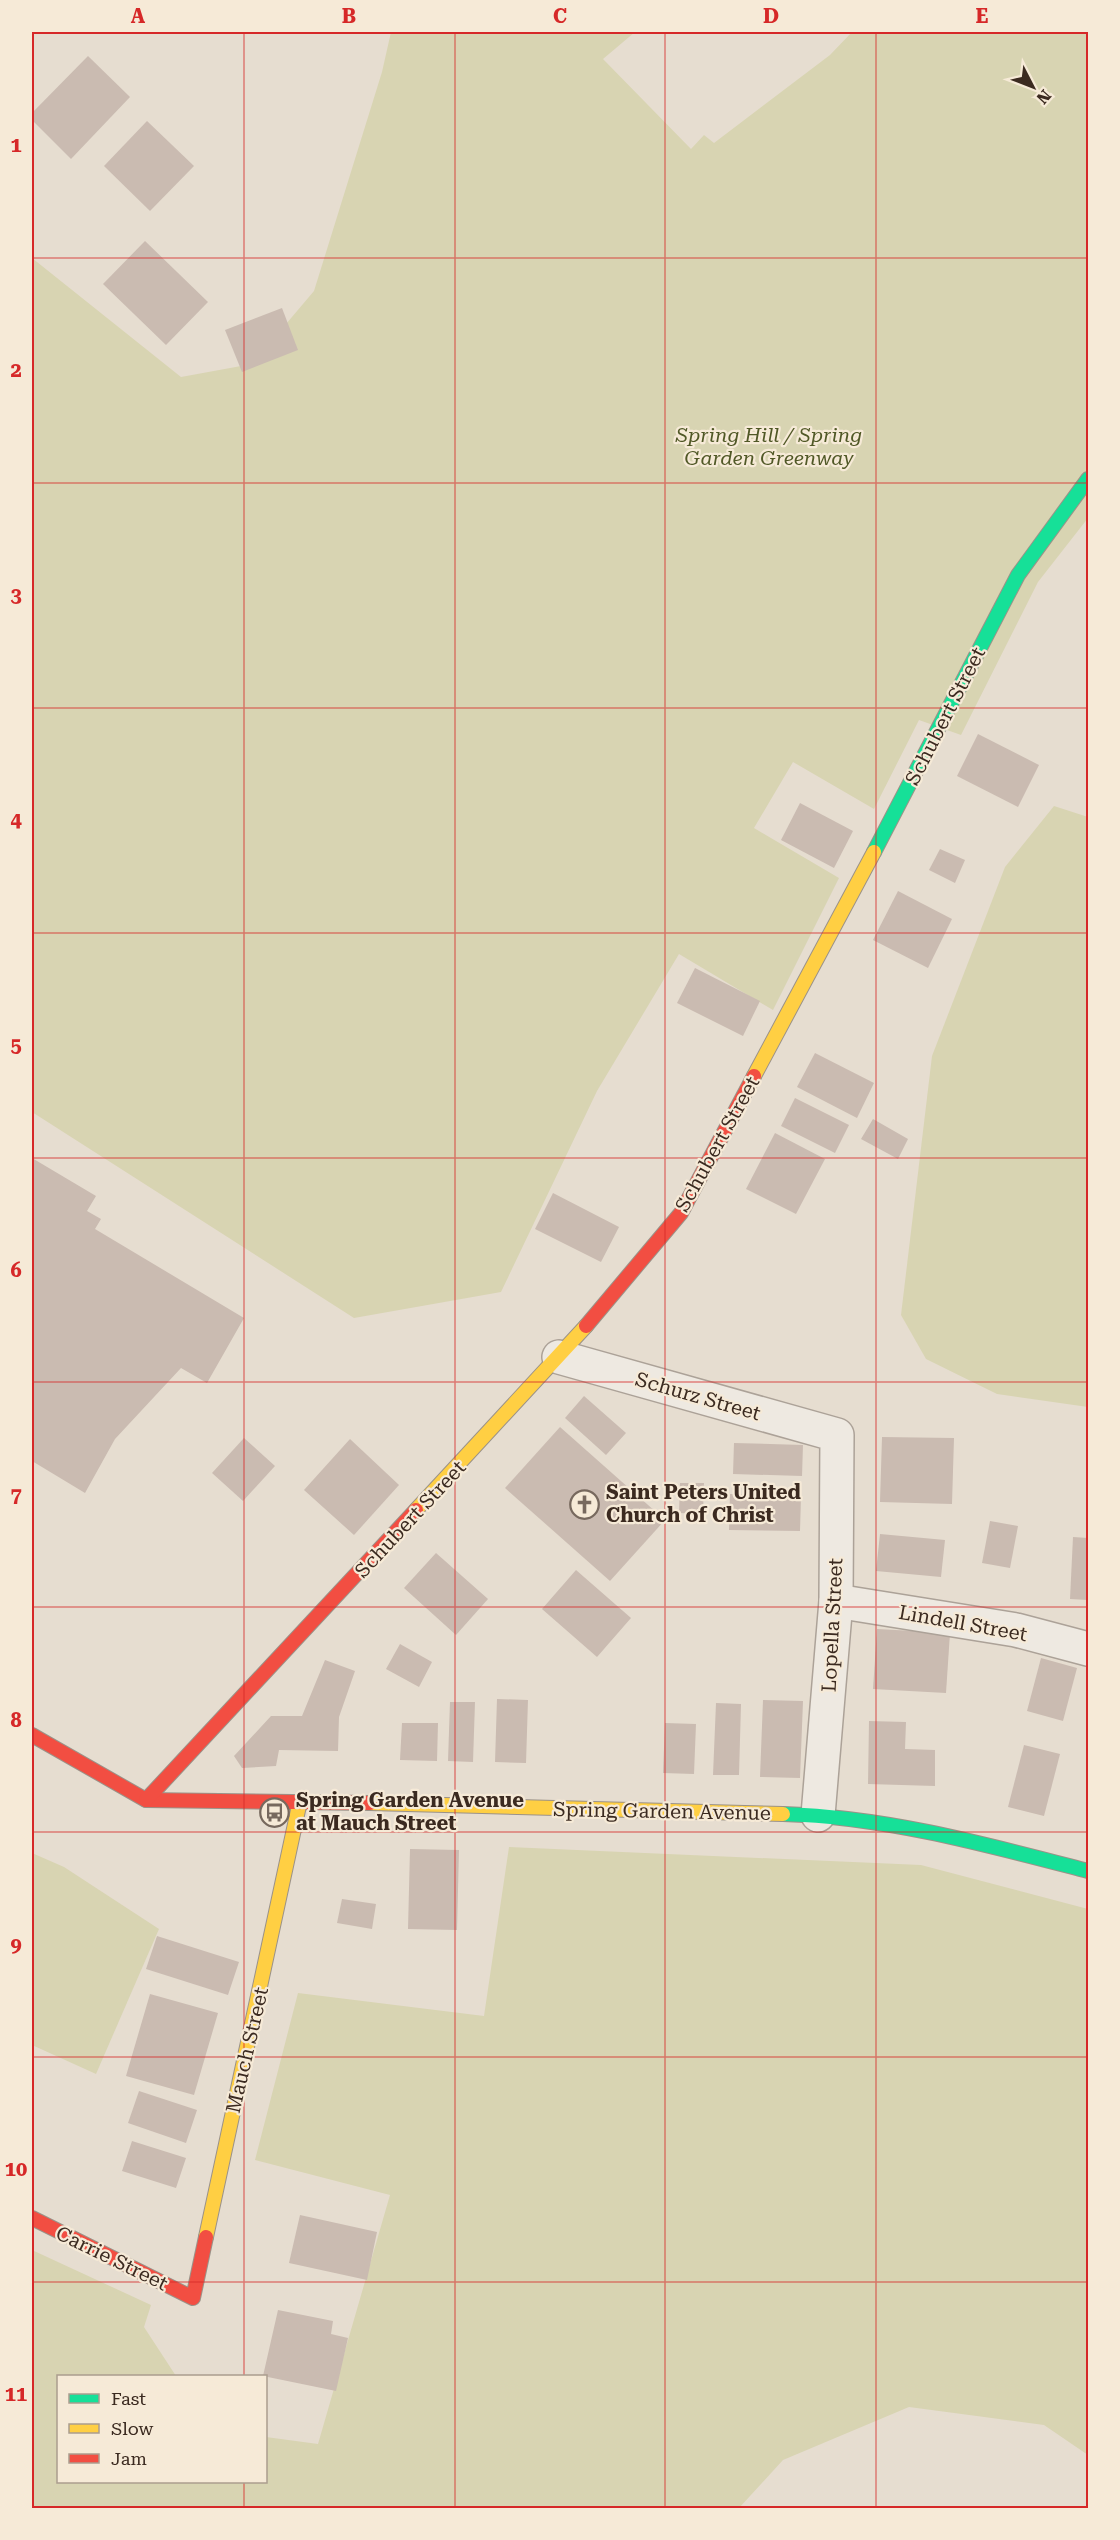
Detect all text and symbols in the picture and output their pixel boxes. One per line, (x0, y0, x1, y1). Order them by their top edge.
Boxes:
text: A (131, 4, 146, 28)
text: B (342, 4, 356, 28)
text: C (553, 4, 567, 28)
text: D (763, 4, 779, 28)
text: E (976, 4, 989, 28)
north arrow (1003, 57, 1063, 117)
text: N (1033, 86, 1055, 108)
text: 1 (10, 133, 22, 157)
text: 2 (10, 358, 22, 382)
park label: Spring Hill / Spring Garden Greenway (675, 423, 862, 470)
text: 3 (10, 583, 22, 607)
street label: Schubert Street (900, 643, 990, 789)
text: 4 (10, 808, 22, 832)
text: 5 (10, 1033, 22, 1057)
street label: Schubert Street (670, 1071, 764, 1216)
text: 6 (10, 1258, 22, 1282)
street label: Schurz Street (633, 1367, 764, 1425)
street label: Schubert Street (350, 1455, 471, 1583)
place label: Saint Peters United Church of Christ (606, 1480, 802, 1527)
text: 7 (10, 1483, 22, 1507)
church icon: Saint Peters United Church of Christ (569, 1488, 601, 1520)
street label: Lopella Street (817, 1557, 848, 1693)
street label: Lindell Street (897, 1600, 1030, 1646)
text: 8 (10, 1708, 22, 1732)
place label: Spring Garden Avenue at Mauch Street (296, 1788, 524, 1835)
bus stop icon: Spring Garden Avenue at Mauch Street (259, 1796, 291, 1828)
street label: Spring Garden Avenue (553, 1797, 771, 1825)
text: 9 (10, 1933, 22, 1957)
street label: Mauch Street (221, 1984, 273, 2115)
text: 10 (5, 2157, 27, 2181)
street label: Carrie Street (52, 2221, 172, 2296)
legend (57, 2375, 267, 2483)
text: 11 (5, 2382, 27, 2406)
text: Fast (111, 2388, 146, 2409)
text: Slow (111, 2418, 153, 2439)
text: Jam (111, 2448, 147, 2469)

